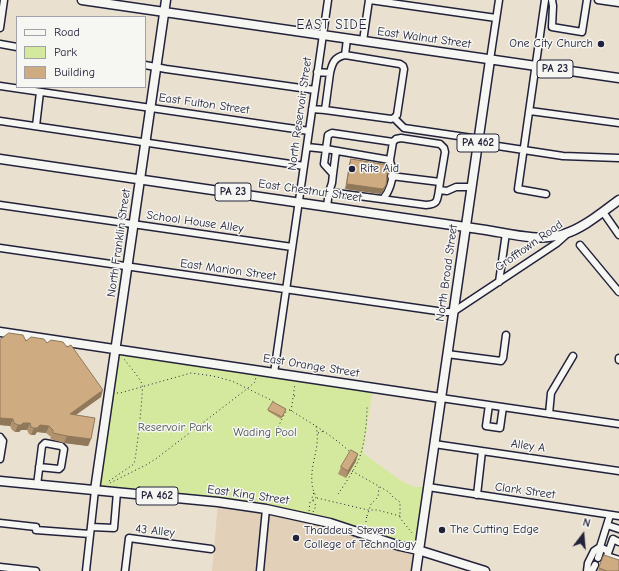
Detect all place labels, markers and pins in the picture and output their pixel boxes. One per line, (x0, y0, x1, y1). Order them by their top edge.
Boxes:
place label: One City Church (509, 37, 593, 51)
marker: One City Church (596, 39, 606, 49)
place label: Rite Aid (360, 162, 399, 176)
marker: Rite Aid (347, 164, 357, 174)
place label: The Cutting Edge (450, 523, 539, 537)
place label: Thaddeus Stevens College of Technology (304, 524, 416, 552)
marker: The Cutting Edge (437, 525, 447, 535)
marker: Thaddeus Stevens College of Technology (291, 533, 301, 543)

